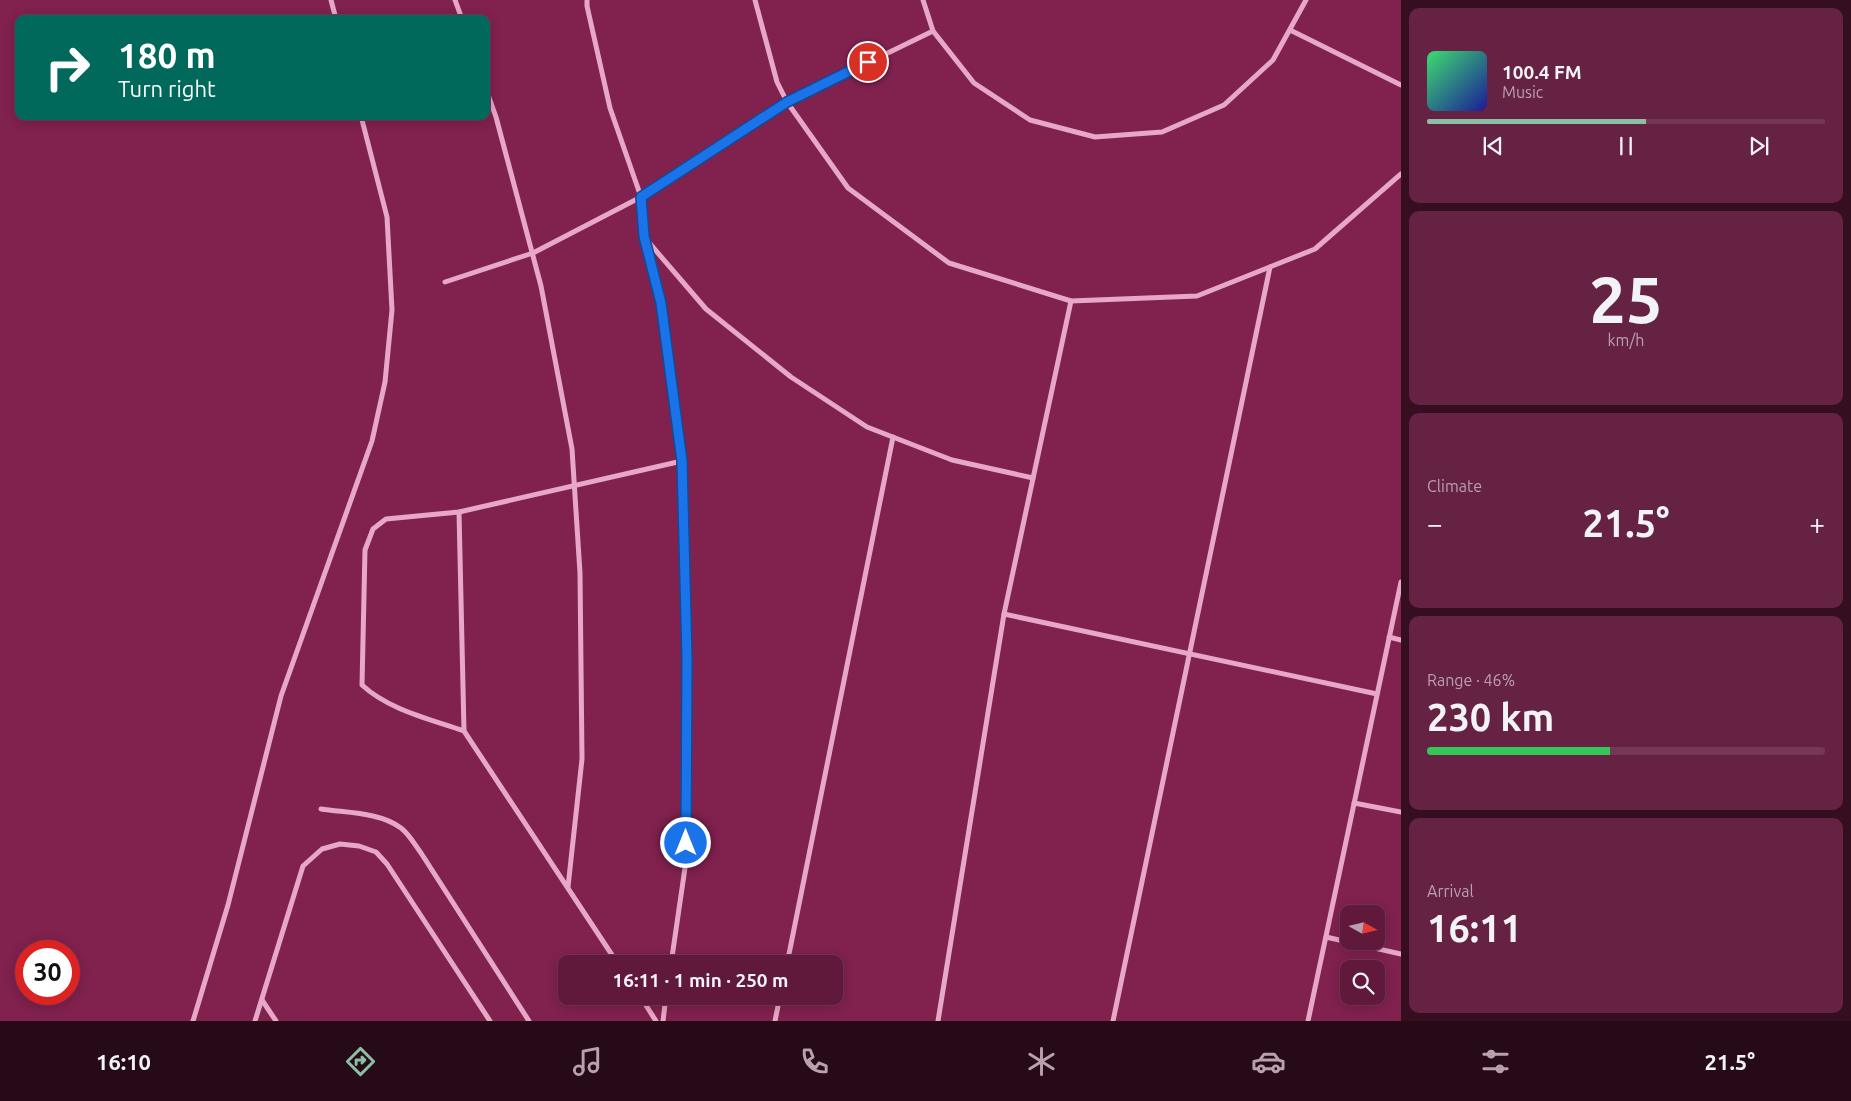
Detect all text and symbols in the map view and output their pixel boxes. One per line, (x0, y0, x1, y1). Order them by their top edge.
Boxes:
icon: right (35, 35, 100, 100)
text: 180 m (118, 35, 216, 75)
pin (847, 41, 889, 83)
icon: arrive (854, 48, 882, 76)
text: 100.4 FM (1502, 61, 1582, 83)
text: Turn right (118, 76, 216, 101)
text: Music (1502, 83, 1543, 101)
icon: previous (1479, 132, 1507, 160)
icon: pause (1612, 132, 1640, 160)
icon: next (1745, 132, 1773, 160)
text: 25 (1589, 262, 1663, 335)
text: km/h (1608, 331, 1644, 349)
text: Climate (1427, 477, 1482, 495)
text: 21.5° (1582, 502, 1670, 544)
text: − (1427, 508, 1443, 539)
text: + (1809, 508, 1825, 539)
text: Range · 46% (1427, 671, 1515, 689)
text: 230 km (1427, 696, 1554, 738)
position arrow (659, 816, 711, 868)
text: Arrival (1427, 882, 1474, 900)
north arrow (1340, 905, 1385, 950)
map controls (1340, 905, 1385, 1005)
text: 16:11 (1427, 907, 1522, 949)
speed limit sign: 30 (15, 940, 80, 1005)
button: search (1340, 960, 1385, 1005)
text: 16:11 · 1 min · 250 m (613, 969, 788, 991)
icon: directions (343, 1044, 378, 1079)
icon: music (570, 1044, 605, 1079)
icon: phone (797, 1044, 832, 1079)
icon: climate (1024, 1044, 1059, 1079)
icon: car (1251, 1044, 1286, 1079)
icon: filters (1478, 1044, 1513, 1079)
text: 16:10 (96, 1049, 151, 1074)
text: 21.5° (1705, 1049, 1755, 1074)

